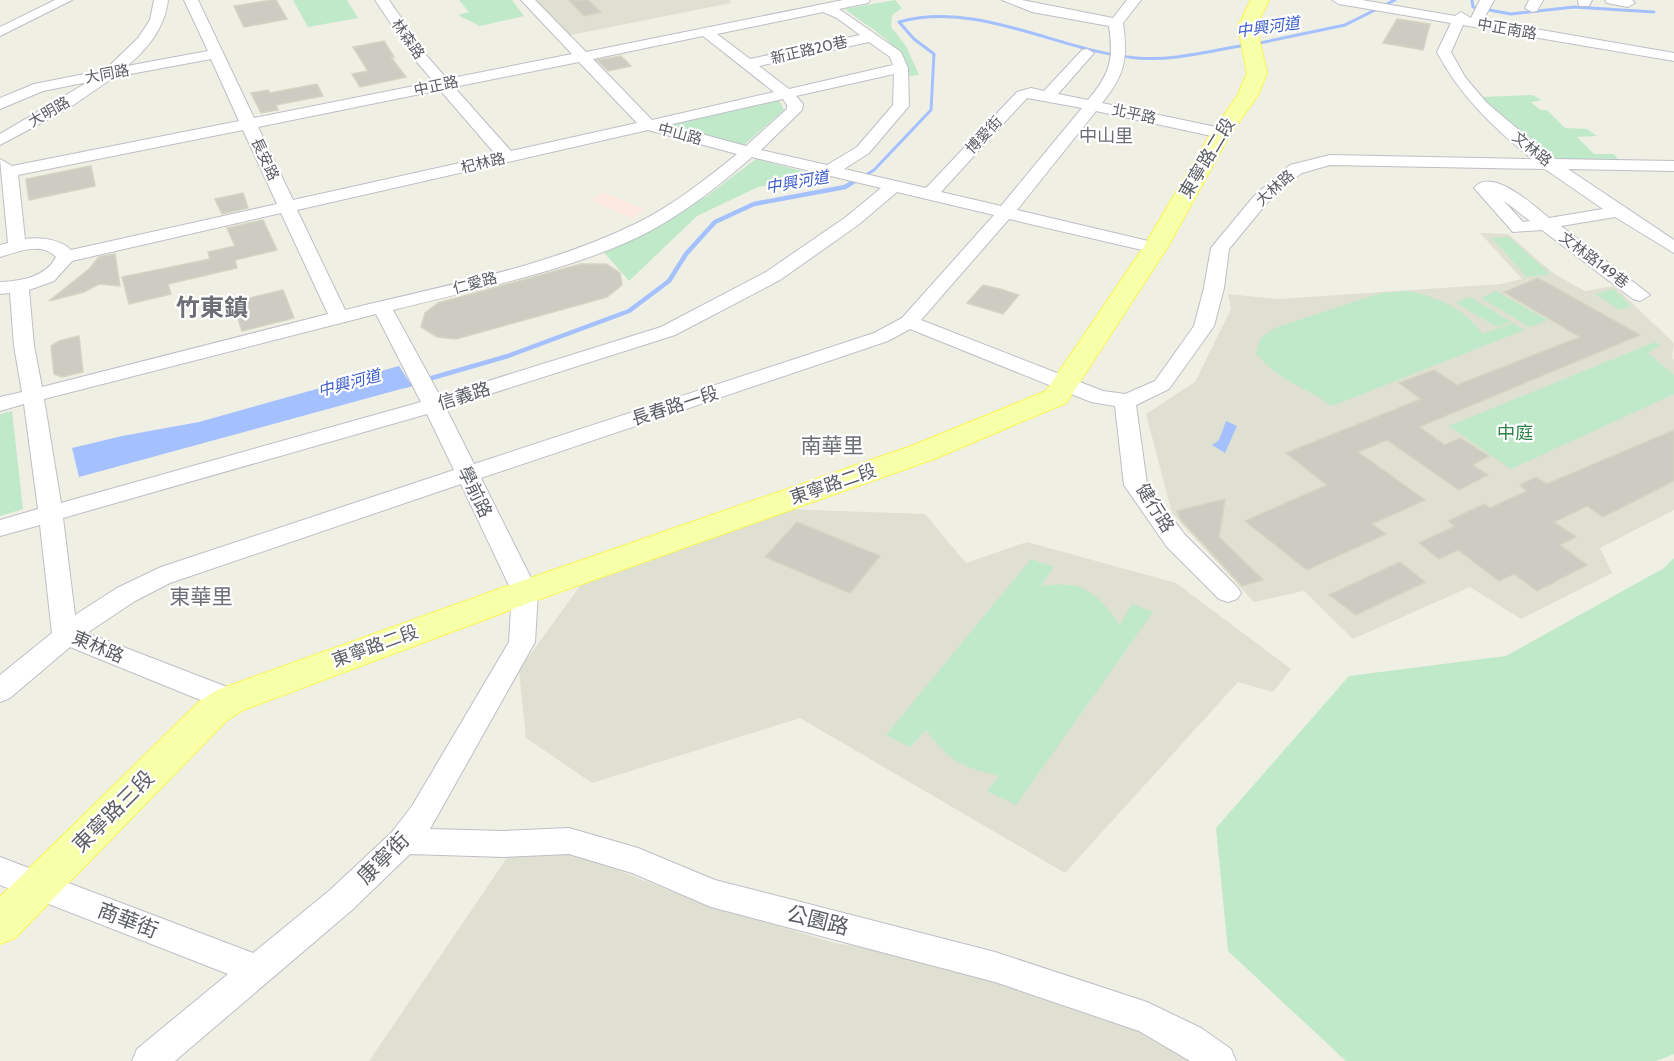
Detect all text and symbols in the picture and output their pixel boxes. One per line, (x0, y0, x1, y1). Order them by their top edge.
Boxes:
water label: 中興河道 (1235, 13, 1303, 41)
street label: 林森路 (388, 15, 428, 63)
street label: 中正南路 (1476, 15, 1538, 43)
street label: 新正路20巷 (769, 32, 849, 68)
street label: 大同路 (83, 61, 131, 87)
street label: 中正路 (412, 73, 460, 99)
street label: 大明路 (25, 93, 73, 131)
street label: 北平路 (1110, 101, 1158, 127)
street label: 博愛街 (962, 112, 1006, 158)
street label: 東寧路二段 (1174, 114, 1240, 202)
street label: 中山路 (656, 119, 704, 149)
district label: 中山里 (1079, 125, 1133, 147)
street label: 文林路 (1509, 128, 1555, 170)
street label: 長安路 (247, 135, 283, 183)
street label: 杞林路 (459, 149, 507, 177)
street label: 大林路 (1252, 166, 1298, 210)
water label: 中興河道 (764, 167, 832, 197)
street label: 文林路149巷 (1556, 228, 1632, 292)
street label: 仁愛路 (451, 268, 499, 298)
district label: 竹東鎮 (176, 293, 248, 322)
water label: 中興河道 (316, 365, 384, 400)
street label: 信義路 (435, 378, 493, 414)
street label: 長春路一段 (629, 382, 721, 430)
park label: 中庭 (1497, 422, 1533, 444)
district label: 南華里 (801, 433, 864, 458)
street label: 東寧路二段 (787, 459, 879, 509)
street label: 學前路 (453, 463, 497, 521)
street label: 健行路 (1131, 479, 1179, 537)
district label: 東華里 (170, 584, 233, 609)
street label: 東寧路二段 (329, 620, 421, 672)
street label: 東林路 (69, 626, 127, 668)
street label: 東寧路三段 (67, 765, 159, 857)
street label: 康寧街 (352, 827, 414, 889)
street label: 商華街 (94, 897, 162, 943)
street label: 公園路 (784, 900, 852, 940)

